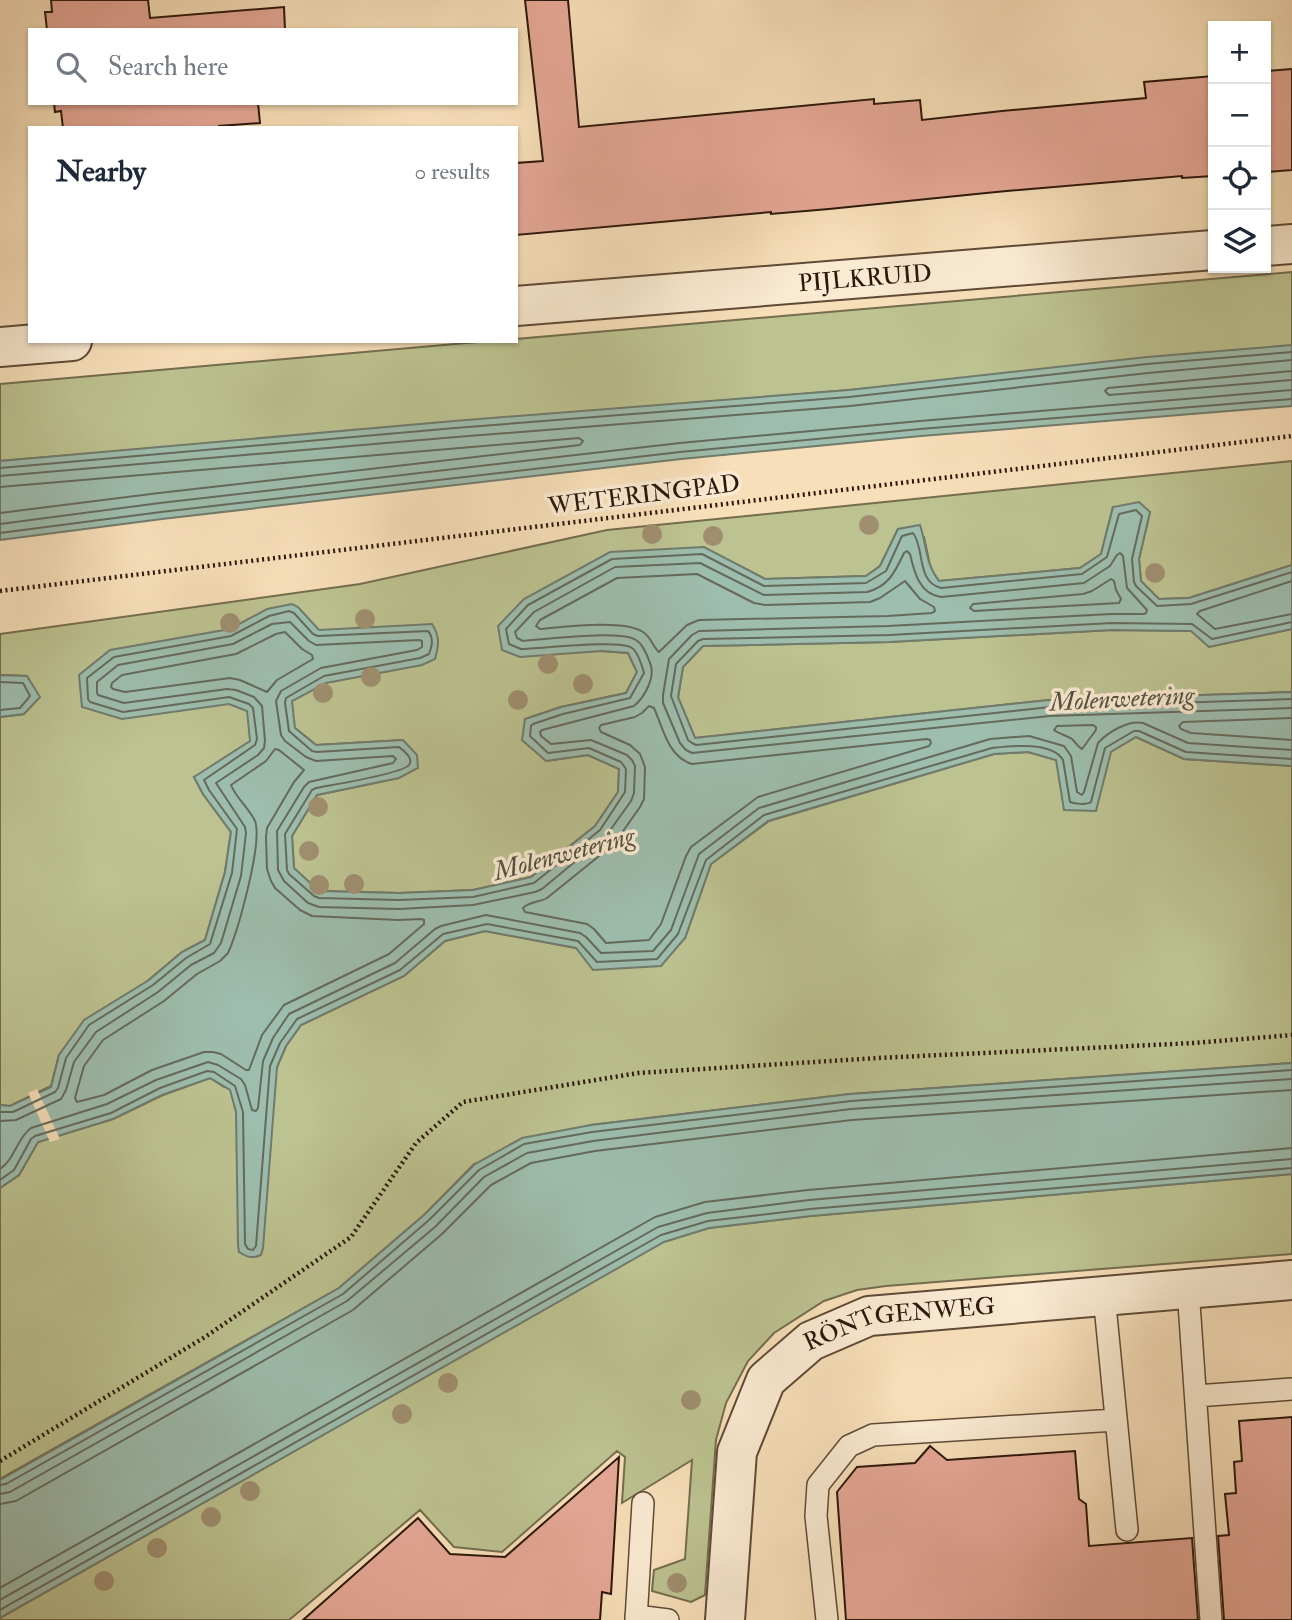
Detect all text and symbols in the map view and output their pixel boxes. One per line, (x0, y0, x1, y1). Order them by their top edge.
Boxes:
map controls (1208, 21, 1271, 273)
button: + (1208, 21, 1271, 84)
search box (28, 28, 518, 105)
icon: search (52, 48, 90, 86)
text: Search here (108, 51, 228, 83)
button: − (1208, 84, 1271, 147)
button: locate (1208, 147, 1271, 210)
text: Nearby (56, 153, 146, 190)
text: 0 results (414, 157, 490, 186)
button: layers (1208, 210, 1271, 273)
street label: PIJLKRUID (797, 257, 933, 299)
street label: WETERINGPAD (545, 468, 742, 522)
water label: Molenwetering (1047, 679, 1196, 719)
water label: Molenwetering (488, 819, 639, 889)
street label: RÖNTGENWEG (799, 1290, 996, 1358)

